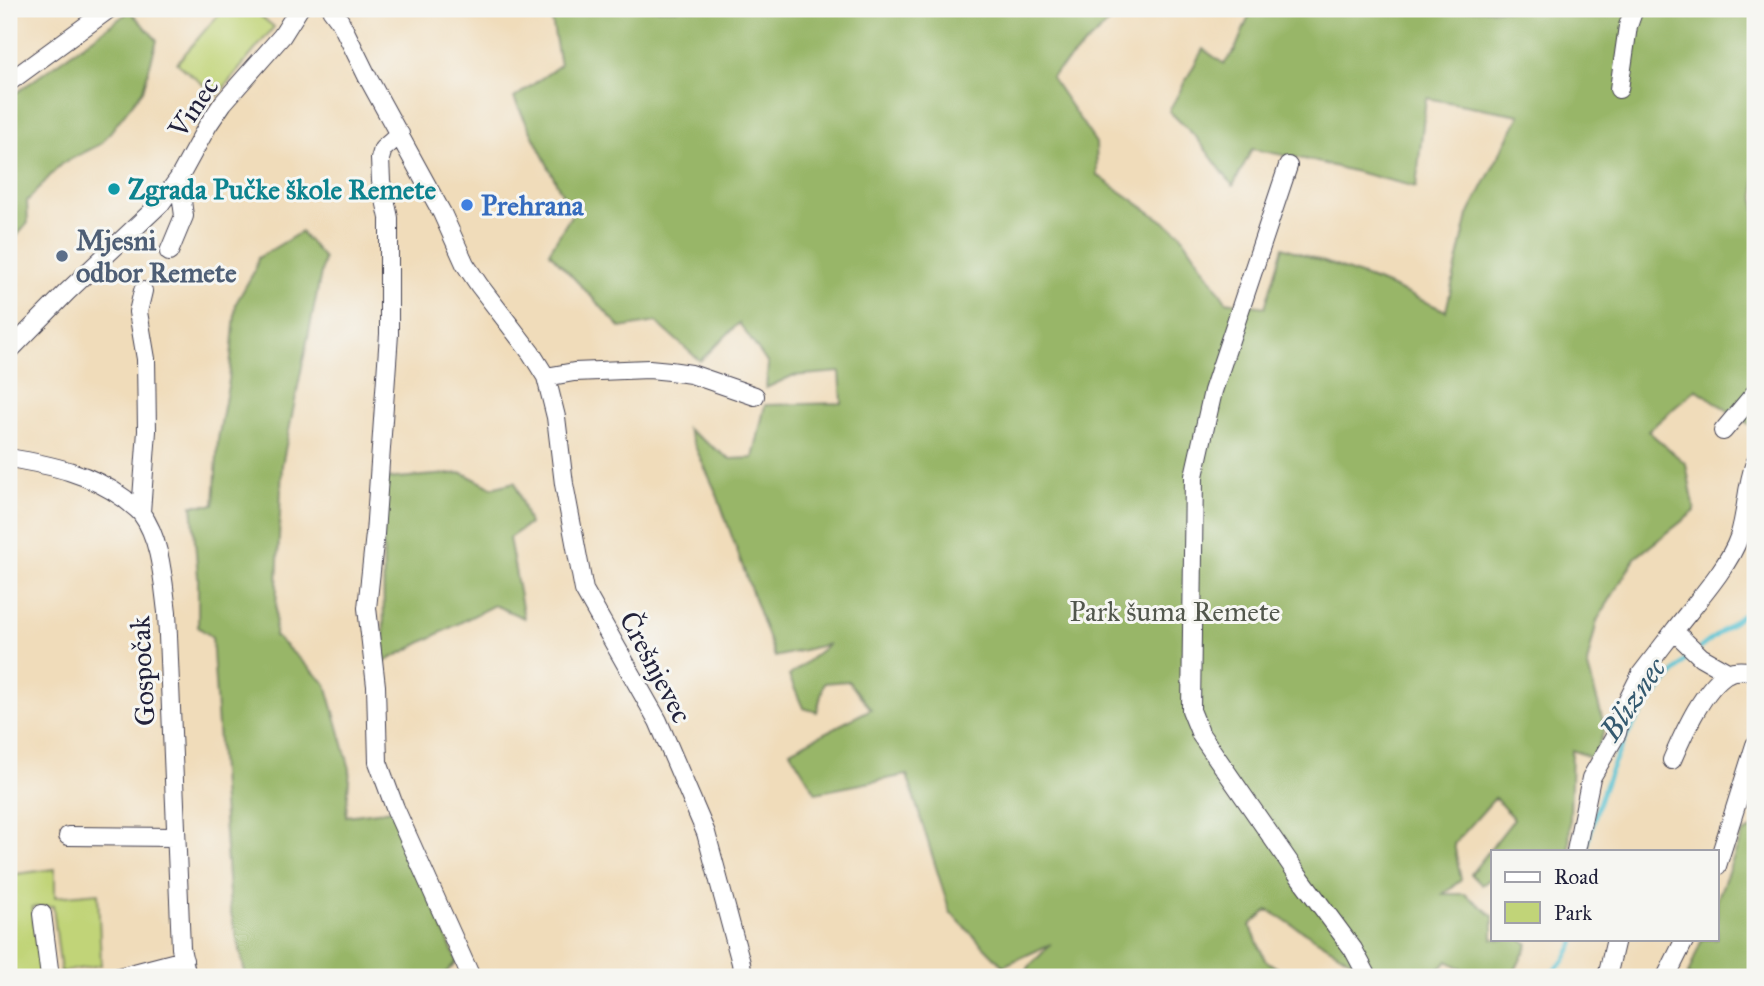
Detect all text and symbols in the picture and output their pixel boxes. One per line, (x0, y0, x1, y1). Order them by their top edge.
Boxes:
street label: Vinec (160, 70, 226, 145)
place label: Zgrada Pučke škole Remete (128, 172, 436, 207)
marker: Zgrada Pučke škole Remete (106, 181, 122, 197)
place label: Prehrana (481, 188, 585, 223)
marker: Prehrana (459, 197, 475, 213)
place label: Mjesni odbor Remete (76, 223, 237, 290)
marker: Mjesni odbor Remete (54, 248, 70, 264)
park label: Park šuma Remete (1069, 594, 1281, 629)
street label: Črešnjevec (612, 605, 699, 729)
street label: Gospočak (122, 615, 163, 727)
water label: Bliznec (1591, 650, 1674, 749)
legend (1491, 850, 1718, 940)
text: Road (1554, 864, 1599, 890)
text: Park (1554, 900, 1592, 926)

